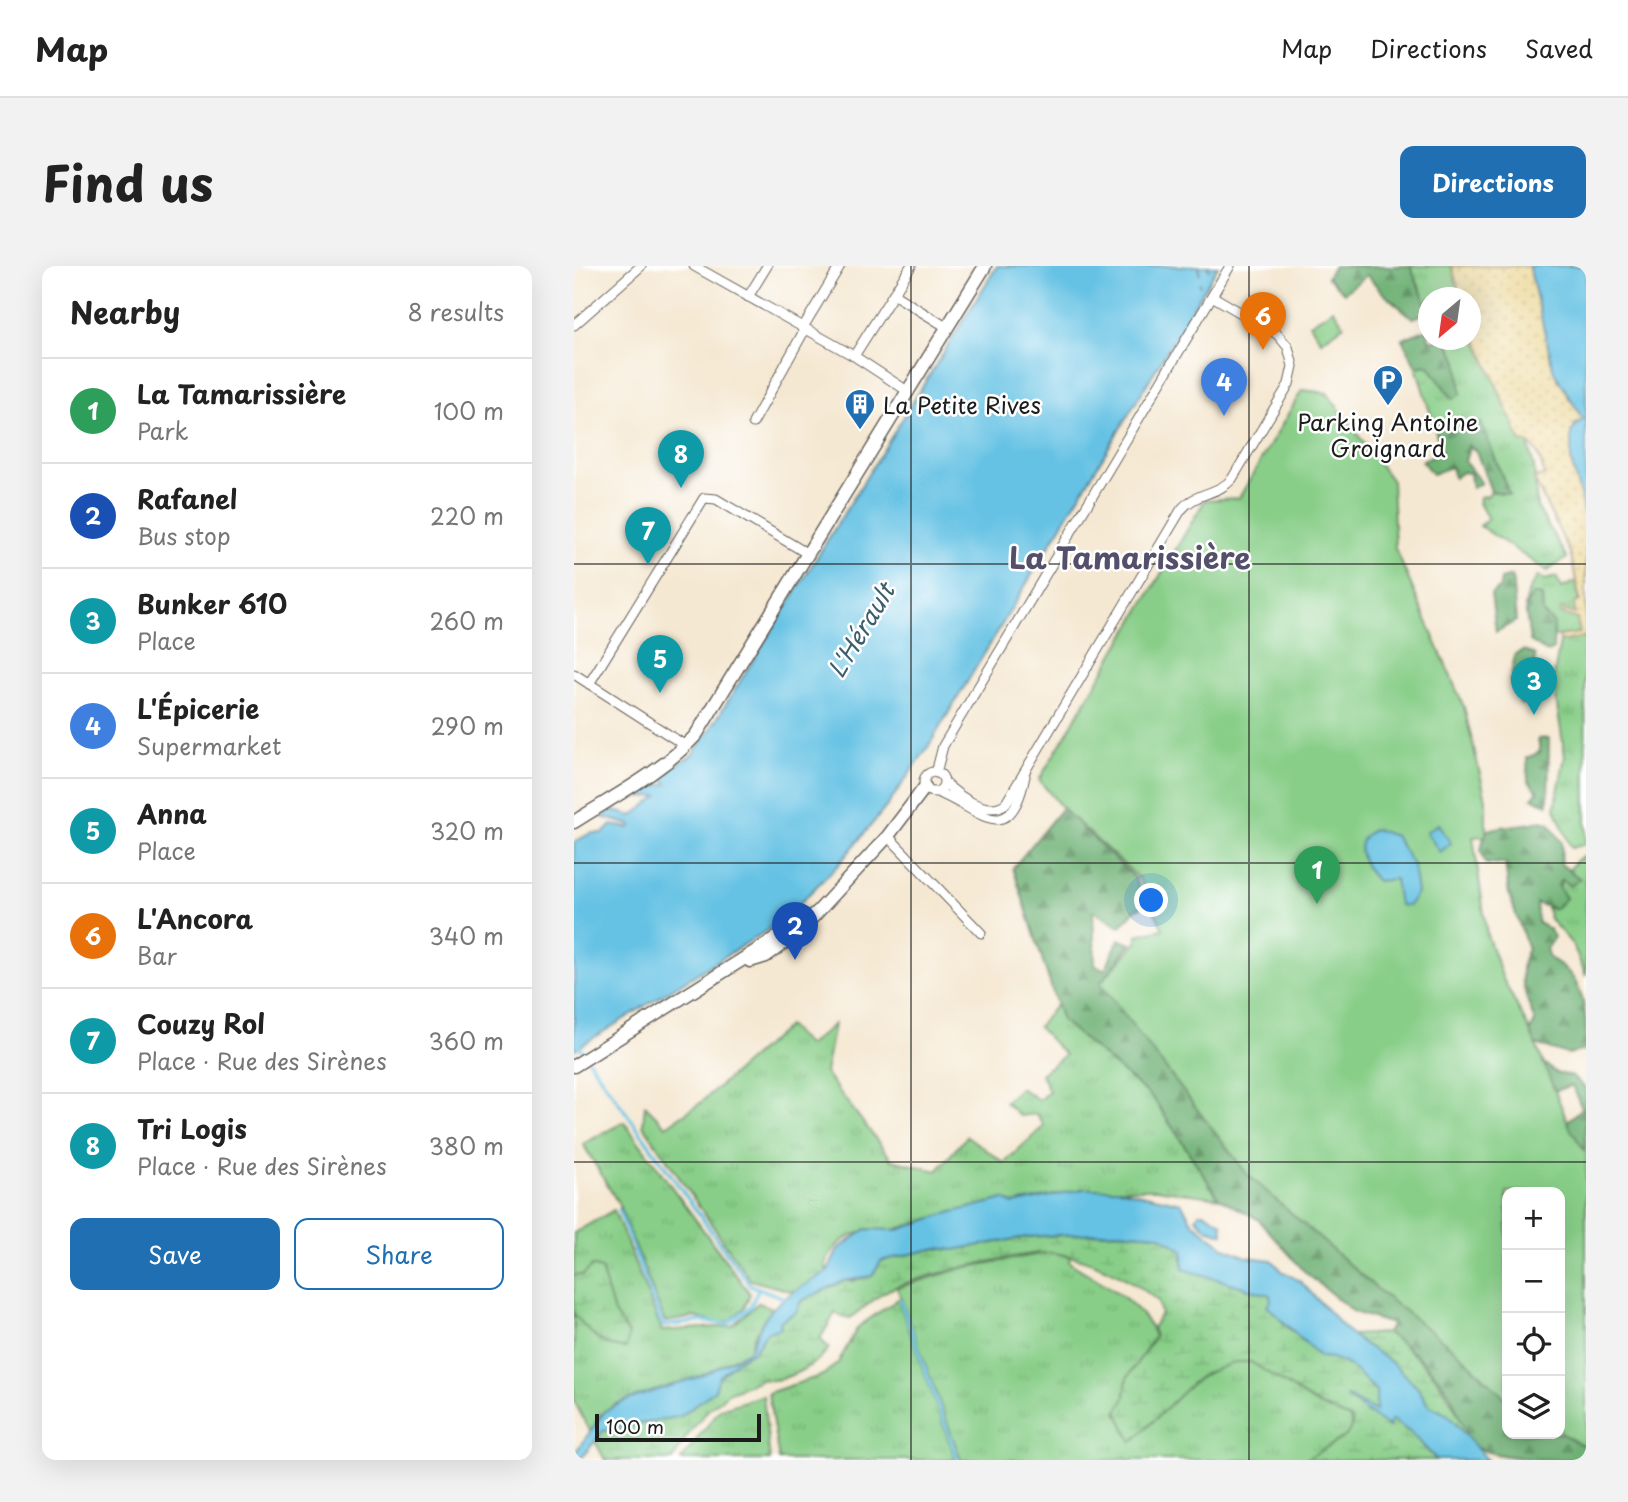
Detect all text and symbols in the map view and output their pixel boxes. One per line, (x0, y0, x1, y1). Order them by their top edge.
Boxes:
text: Map (35, 23, 108, 73)
text: Map (1281, 30, 1332, 66)
text: Directions (1370, 30, 1487, 66)
text: Saved (1525, 30, 1593, 66)
text: Find us (42, 145, 213, 219)
button: Directions (1400, 146, 1586, 218)
north arrow (1418, 287, 1481, 350)
text: Nearby (70, 289, 180, 334)
pin: 6 (1240, 292, 1286, 350)
text: 8 results (408, 294, 504, 329)
pin: 4 (1201, 358, 1247, 416)
parking icon: Parking Antoine Groignard (1371, 363, 1405, 407)
text: La Tamarissière (137, 374, 346, 413)
building icon: La Petite Rives (843, 387, 877, 431)
place label: La Petite Rives (883, 387, 1041, 422)
text: 1 (88, 393, 99, 428)
text: 100 m (434, 393, 504, 428)
place label: Parking Antoine Groignard (1297, 404, 1479, 465)
text: Park (137, 413, 188, 448)
pin: 8 (658, 430, 704, 488)
text: Rafanel (137, 479, 237, 518)
text: 2 (85, 498, 101, 533)
text: 220 m (430, 498, 504, 533)
pin: 7 (625, 507, 671, 565)
text: Bus stop (137, 518, 231, 553)
district label: La Tamarissière (1009, 534, 1251, 579)
water label: L'Hérault (818, 573, 904, 684)
text: Bunker 610 (137, 584, 287, 623)
text: 3 (85, 603, 101, 638)
text: 260 m (429, 603, 504, 638)
text: Place (137, 623, 196, 658)
pin: 5 (637, 635, 683, 693)
pin: 3 (1511, 657, 1557, 715)
text: L'Épicerie (137, 689, 259, 728)
text: 4 (85, 708, 101, 743)
text: 290 m (431, 708, 504, 743)
text: Supermarket (137, 728, 281, 763)
text: Anna (137, 794, 207, 833)
text: 5 (86, 813, 100, 848)
text: 320 m (430, 813, 504, 848)
text: Place (137, 833, 196, 868)
pin: 1 (1294, 846, 1340, 904)
your location (1134, 883, 1168, 917)
text: L'Ancora (137, 899, 253, 938)
pin: 2 (772, 902, 818, 960)
text: 6 (85, 918, 101, 953)
text: 340 m (429, 918, 504, 953)
text: Bar (137, 938, 177, 973)
text: Couzy Rol (137, 1004, 265, 1043)
text: 7 (86, 1023, 100, 1058)
text: 360 m (429, 1023, 504, 1058)
text: Place · Rue des Sirènes (137, 1043, 387, 1078)
text: Tri Logis (137, 1109, 247, 1148)
text: 8 (86, 1128, 100, 1163)
text: 380 m (429, 1128, 504, 1163)
text: Place · Rue des Sirènes (137, 1148, 387, 1183)
map controls (1502, 1187, 1565, 1439)
button: + (1502, 1187, 1565, 1250)
button: Save (70, 1218, 280, 1290)
button: Share (294, 1218, 504, 1290)
button: − (1502, 1250, 1565, 1313)
button: locate (1502, 1313, 1565, 1376)
button: layers (1502, 1376, 1565, 1439)
scale bar (595, 1411, 761, 1443)
text: 100 m (606, 1412, 664, 1440)

